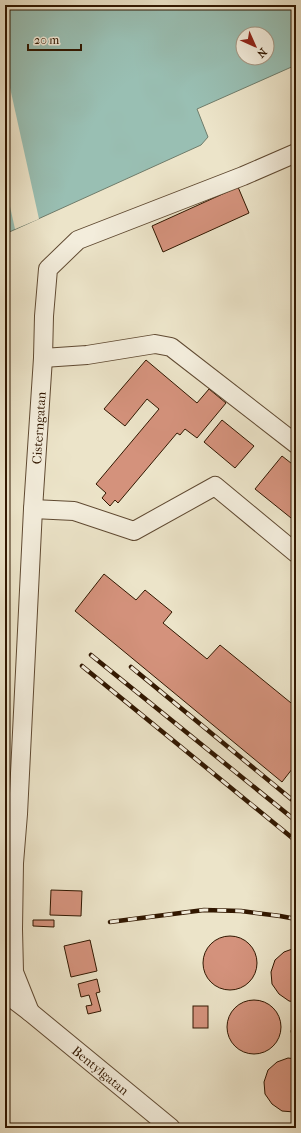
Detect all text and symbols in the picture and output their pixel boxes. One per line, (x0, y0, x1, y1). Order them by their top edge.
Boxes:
scale bar (28, 26, 81, 52)
north arrow (235, 26, 275, 66)
text: 20 m (34, 33, 59, 47)
text: N (254, 45, 269, 61)
street label: Cisterngatan (29, 391, 49, 465)
street label: Bentylgatan (69, 1043, 132, 1098)

